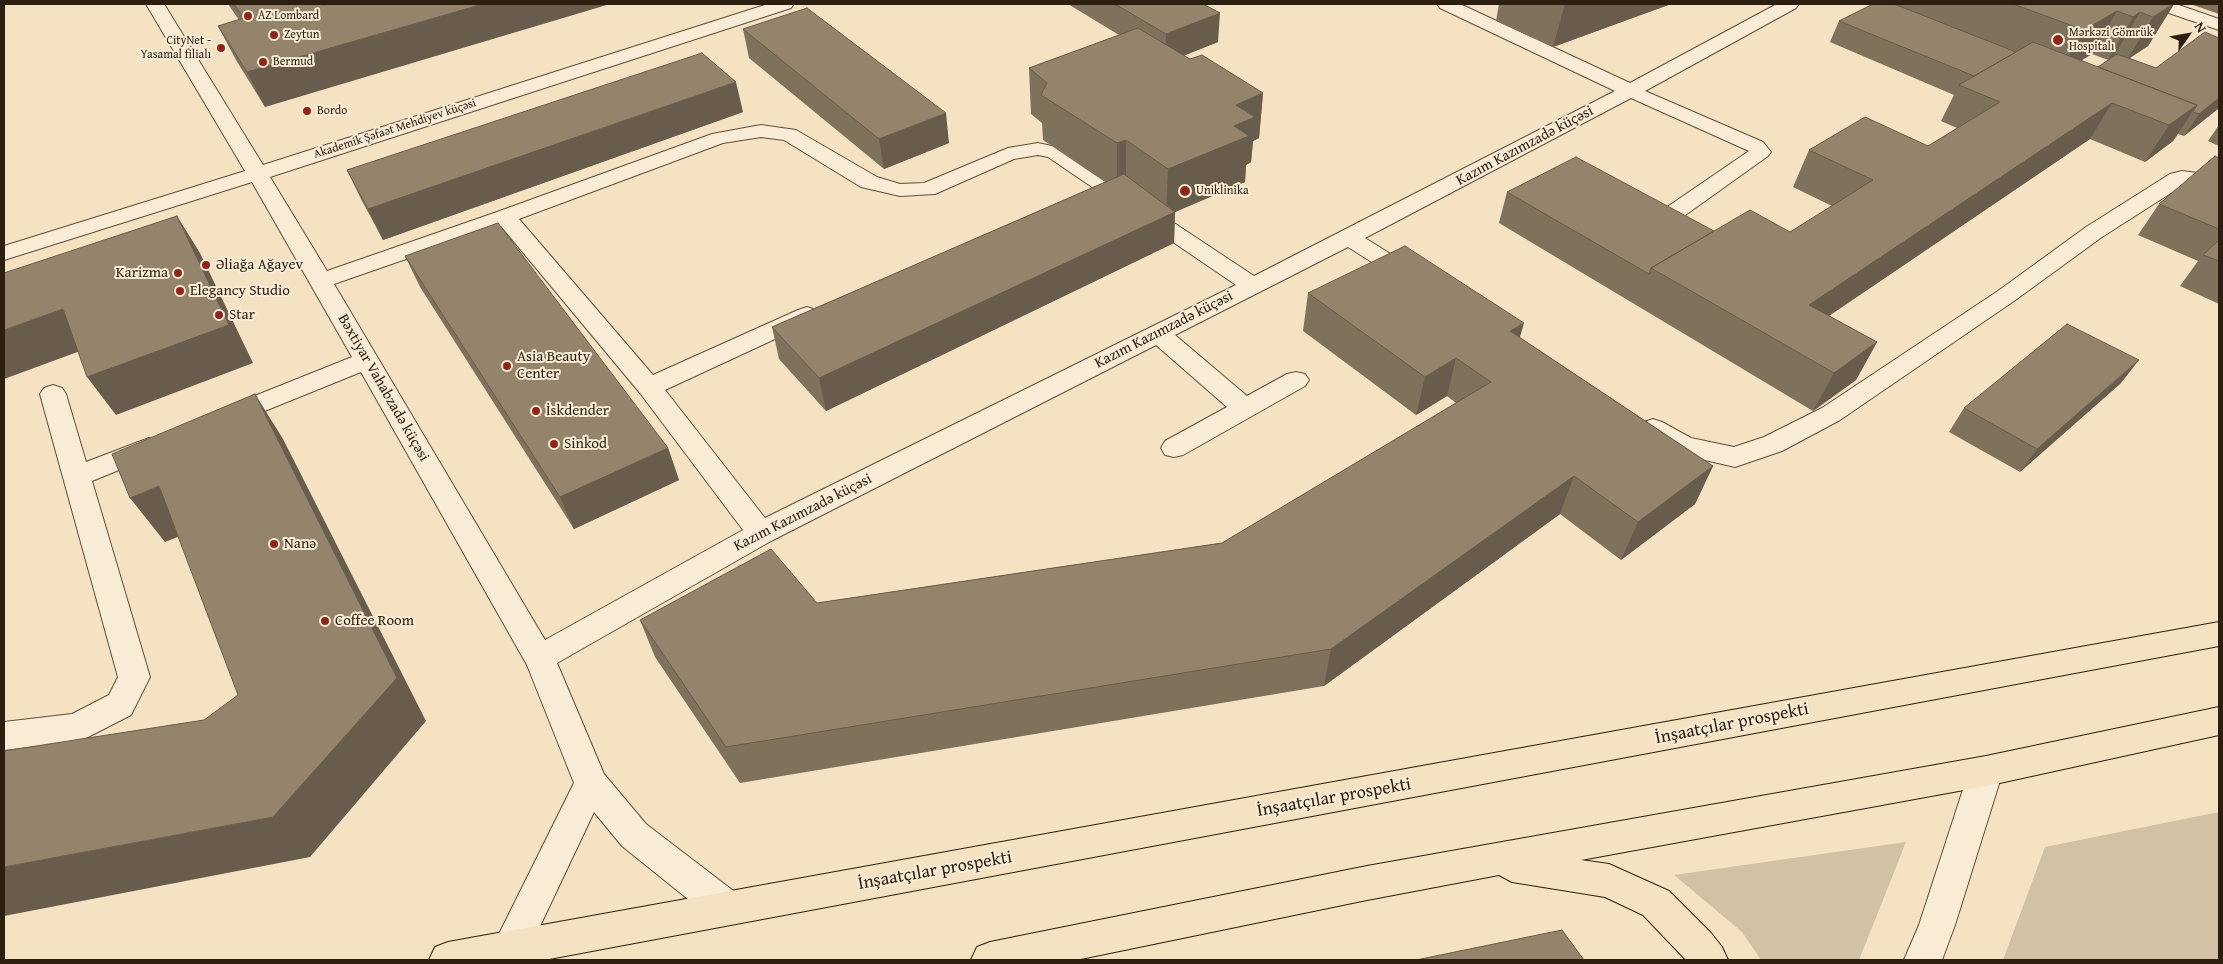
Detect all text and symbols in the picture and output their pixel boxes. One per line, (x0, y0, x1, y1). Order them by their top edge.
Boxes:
place label: AZ Lombard (258, 9, 319, 23)
marker: AZ Lombard (242, 10, 254, 22)
north arrow (2163, 10, 2213, 60)
text: N (2190, 18, 2212, 36)
place label: Mərkəzi Gömrük Hospitalı (2069, 26, 2153, 54)
place label: Zeytun (284, 28, 319, 42)
marker: Zeytun (268, 29, 280, 41)
marker: Mərkəzi Gömrük Hospitalı (2051, 33, 2065, 47)
place label: CityNet - Yasamal filialı (141, 34, 211, 62)
marker: CityNet - Yasamal filialı (215, 42, 227, 54)
place label: Bermud (273, 55, 313, 69)
marker: Bermud (257, 56, 269, 68)
street label: Akademik Şəfaət Mehdiyev küçəsi (312, 96, 478, 162)
street label: Kazım Kazımzadə küçəsi (1453, 102, 1597, 190)
place label: Bordo (317, 104, 347, 118)
marker: Bordo (301, 105, 313, 117)
marker: Uniklinika (1178, 184, 1192, 198)
place label: Uniklinika (1196, 184, 1249, 198)
place label: Əliağa Ağayev (216, 256, 303, 274)
marker: Əliağa Ağayev (200, 259, 212, 271)
place label: Karizma (116, 264, 168, 282)
marker: Karizma (172, 267, 184, 279)
place label: Elegancy Studio (190, 282, 290, 300)
marker: Elegancy Studio (174, 285, 186, 297)
street label: Kazım Kazımzadə küçəsi (1092, 287, 1236, 373)
place label: Star (229, 306, 255, 324)
marker: Star (213, 309, 225, 321)
street label: Bəxtiyar Vahabzadə küçəsi (333, 311, 433, 465)
place label: Asia Beauty Center (517, 348, 590, 383)
marker: Asia Beauty Center (501, 360, 513, 372)
place label: İskdender (546, 402, 609, 420)
marker: İskdender (530, 405, 542, 417)
place label: Sinkod (564, 435, 607, 453)
marker: Sinkod (548, 438, 560, 450)
street label: Kazım Kazımzadə küçəsi (731, 470, 875, 556)
place label: Nanə (284, 535, 316, 553)
marker: Nanə (268, 538, 280, 550)
place label: Coffee Room (335, 612, 414, 630)
marker: Coffee Room (319, 615, 331, 627)
street label: İnşaatçılar prospekti (1653, 699, 1811, 749)
street label: İnşaatçılar prospekti (1255, 774, 1413, 822)
street label: İnşaatçılar prospekti (856, 847, 1014, 895)

